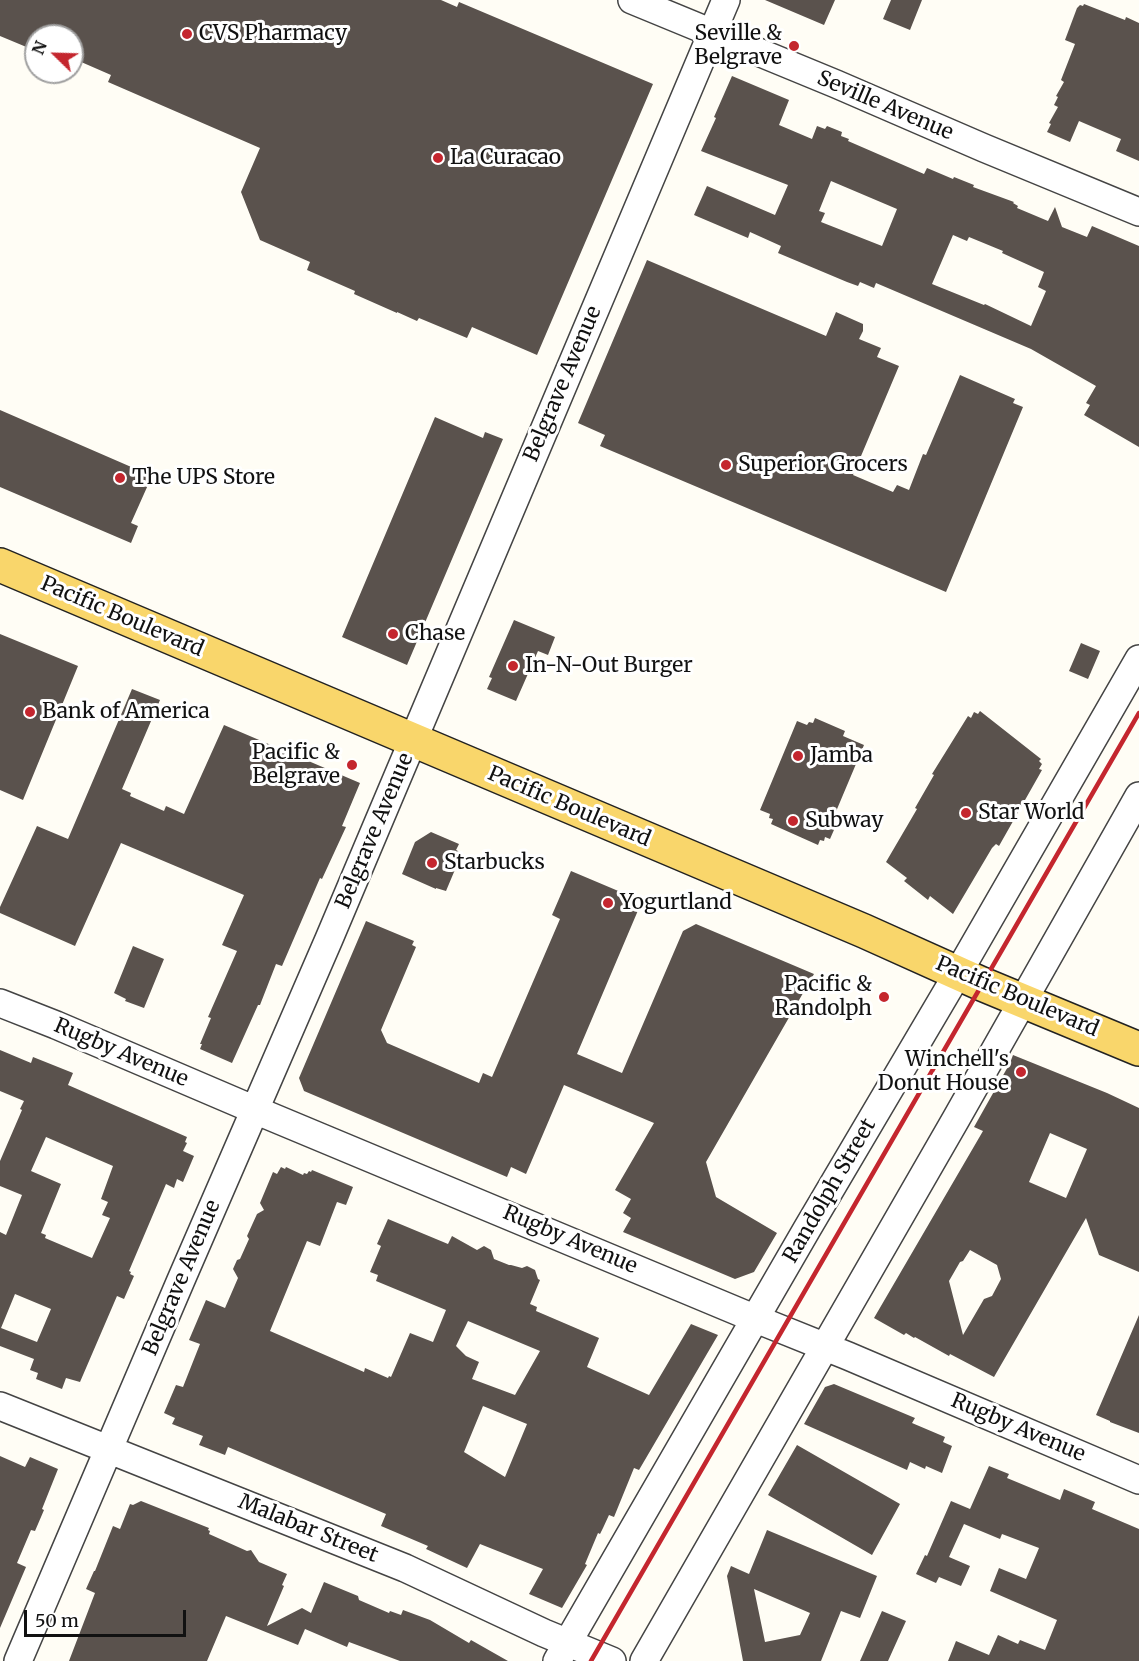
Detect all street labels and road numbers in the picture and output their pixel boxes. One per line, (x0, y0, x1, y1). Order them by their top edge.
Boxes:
street label: Seville Avenue (813, 66, 957, 146)
street label: Belgrave Avenue (519, 303, 607, 465)
street label: Pacific Boulevard (37, 571, 207, 663)
street label: Belgrave Avenue (331, 750, 419, 912)
street label: Pacific Boulevard (484, 761, 654, 853)
street label: Pacific Boulevard (932, 951, 1102, 1043)
street label: Rugby Avenue (50, 1013, 192, 1093)
street label: Randolph Street (778, 1114, 882, 1268)
street label: Belgrave Avenue (138, 1197, 226, 1359)
street label: Rugby Avenue (499, 1200, 641, 1280)
street label: Rugby Avenue (947, 1388, 1089, 1468)
street label: Malabar Street (234, 1490, 382, 1568)

